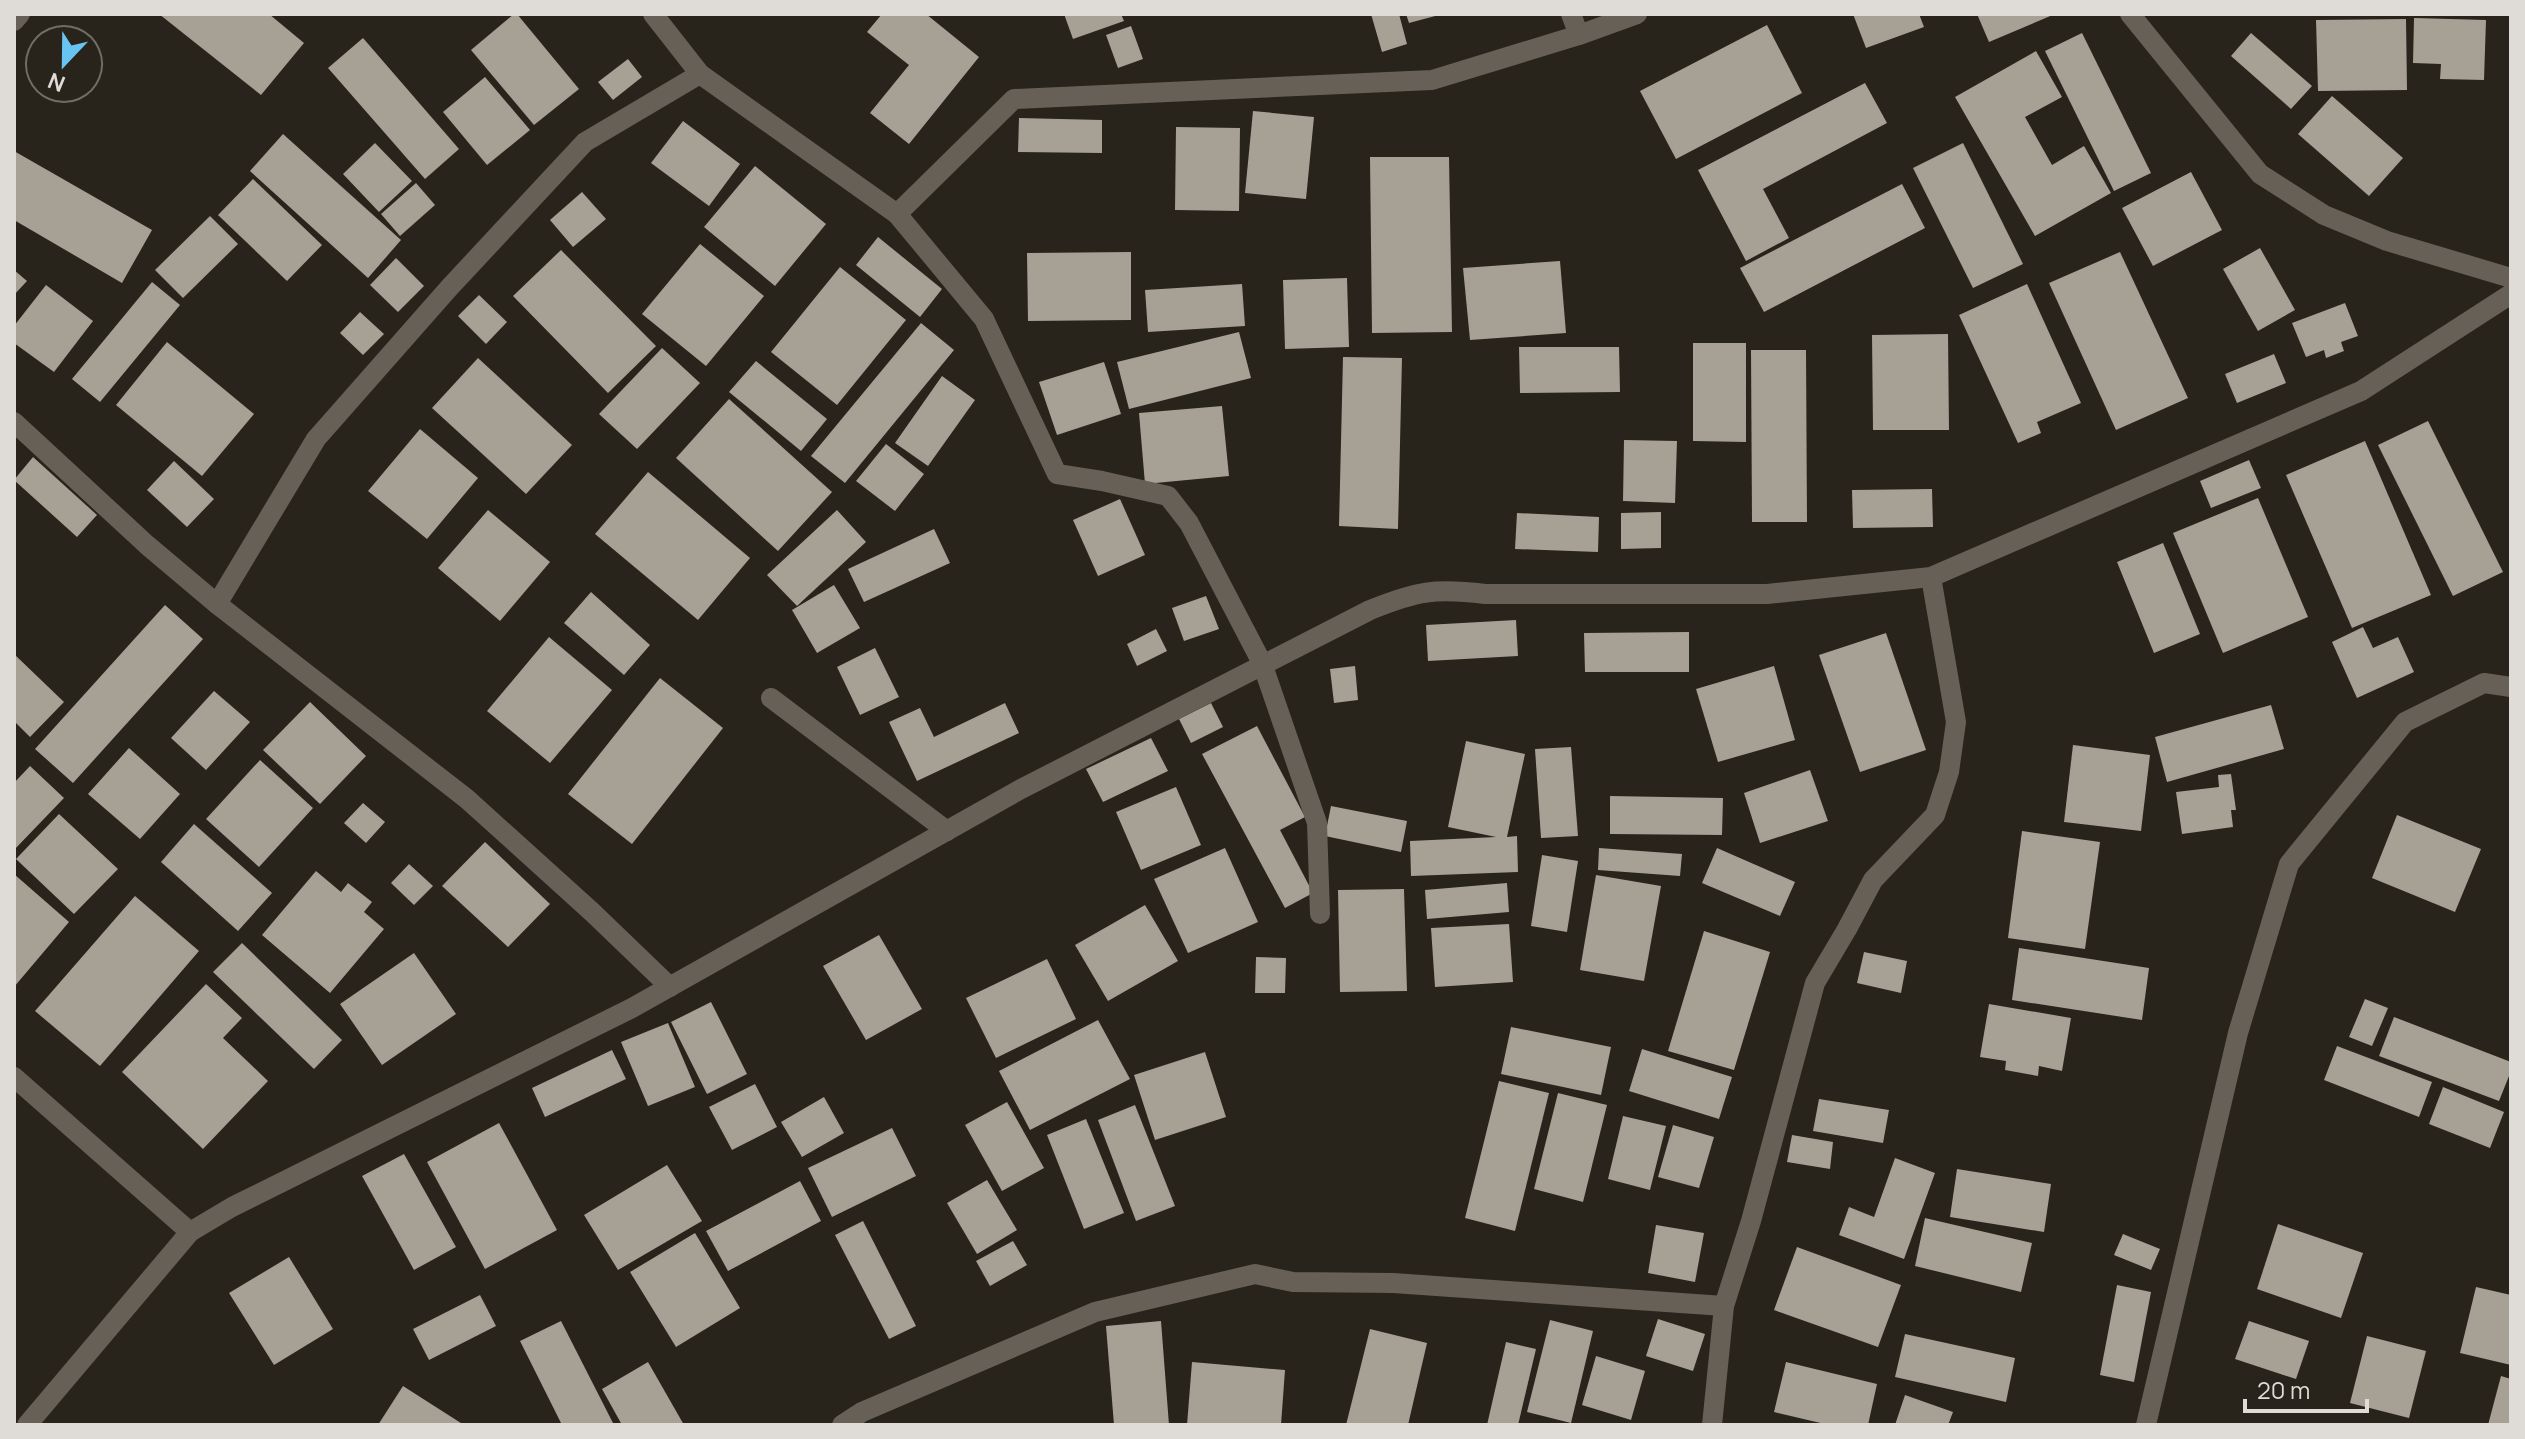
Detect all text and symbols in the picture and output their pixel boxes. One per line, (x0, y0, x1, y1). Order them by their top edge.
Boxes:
north arrow (24, 24, 104, 104)
text: N (44, 66, 69, 99)
scale bar (2245, 1363, 2367, 1413)
text: 20 m (2257, 1373, 2310, 1406)

